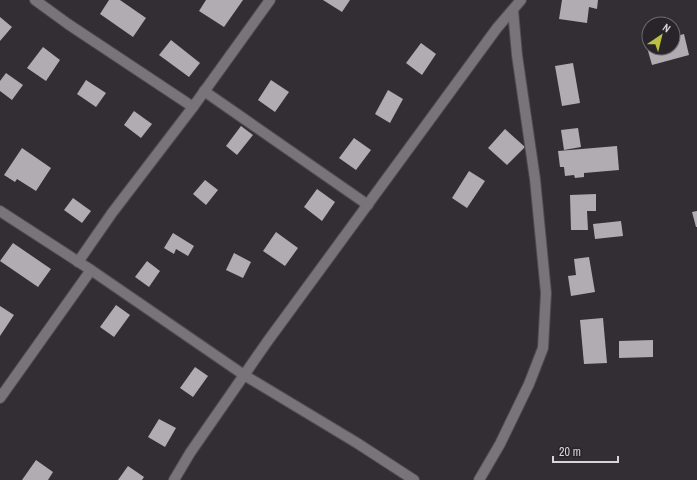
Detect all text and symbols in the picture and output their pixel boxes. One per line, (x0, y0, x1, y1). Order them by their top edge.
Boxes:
north arrow (641, 16, 681, 56)
text: N (660, 20, 673, 35)
scale bar (553, 438, 618, 464)
text: 20 m (559, 444, 581, 460)

